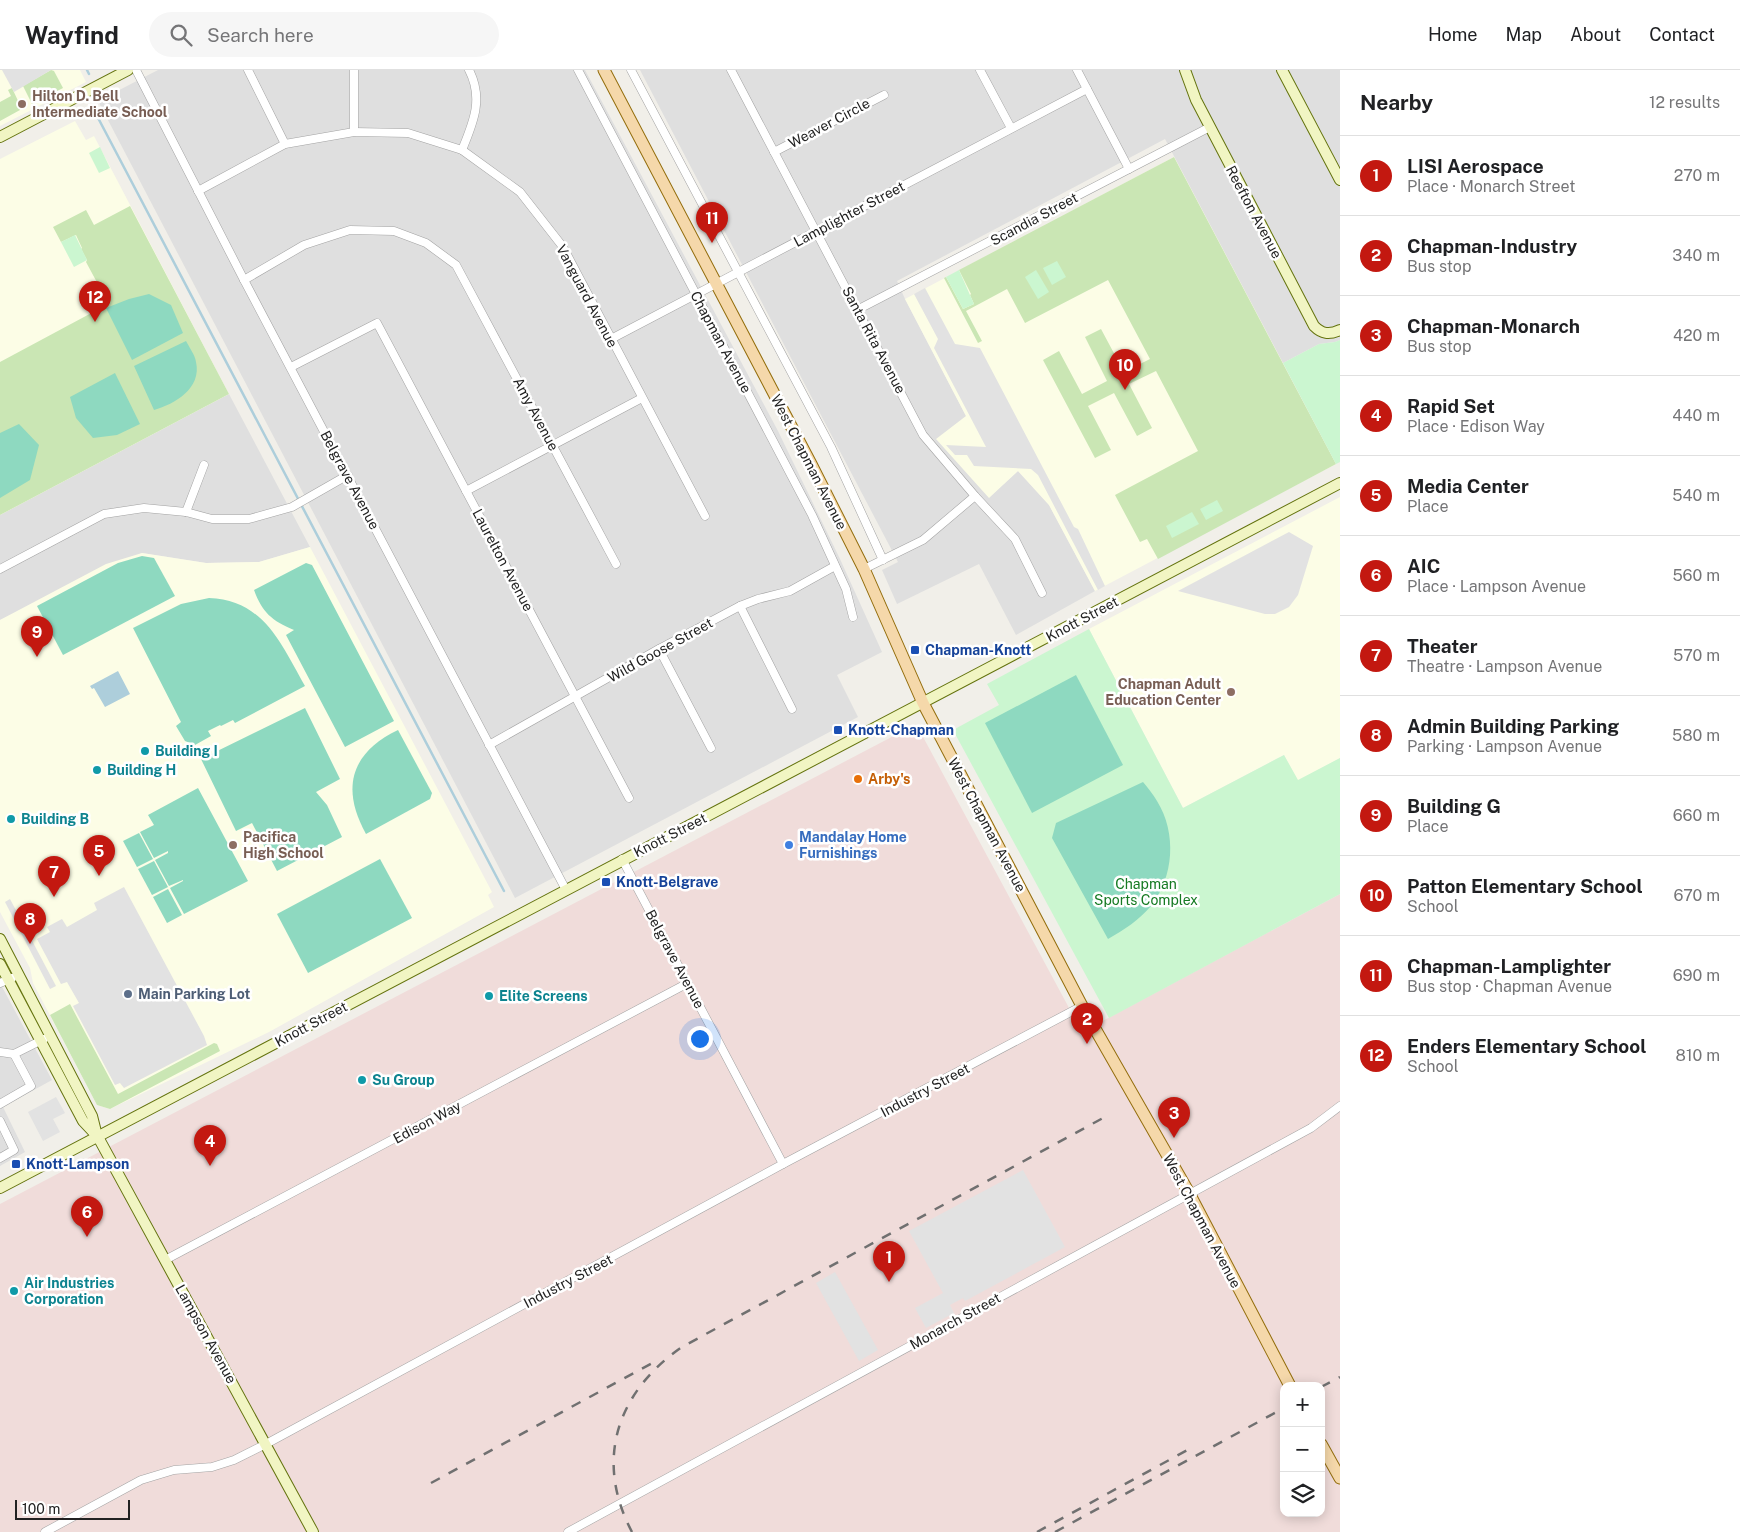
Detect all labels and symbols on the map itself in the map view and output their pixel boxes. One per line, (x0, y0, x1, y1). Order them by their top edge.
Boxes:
place label: Hilton D. Bell Intermediate School (32, 88, 168, 120)
street label: Weaver Circle (786, 95, 872, 151)
marker: Hilton D. Bell Intermediate School (16, 98, 28, 110)
street label: Reefton Avenue (1223, 163, 1285, 261)
street label: Lamplighter Street (791, 178, 907, 250)
street label: Scandia Street (988, 189, 1080, 249)
pin: 11 (696, 202, 728, 243)
street label: Vanguard Avenue (553, 242, 621, 350)
pin: 12 (79, 281, 111, 322)
street label: Santa Rita Avenue (839, 284, 909, 396)
street label: Chapman Avenue (687, 288, 755, 396)
pin: 10 (1109, 349, 1141, 390)
street label: Amy Avenue (510, 375, 562, 453)
street label: West Chapman Avenue (768, 392, 850, 532)
street label: Belgrave Avenue (317, 428, 383, 532)
street label: Laurelton Avenue (469, 506, 537, 614)
street label: Knott Street (1043, 593, 1121, 645)
street label: Wild Goose Street (605, 614, 715, 686)
pin: 9 (21, 616, 53, 657)
place label: Chapman-Knott (925, 642, 1031, 658)
marker: Chapman-Knott (909, 644, 921, 656)
place label: Chapman Adult Education Center (1105, 676, 1221, 708)
marker: Chapman Adult Education Center (1225, 686, 1237, 698)
place label: Knott-Chapman (848, 722, 954, 738)
marker: Knott-Chapman (832, 724, 844, 736)
place label: Building I (155, 743, 218, 759)
marker: Building I (139, 745, 151, 757)
street label: West Chapman Avenue (945, 755, 1029, 895)
place label: Building H (107, 762, 176, 778)
marker: Building H (91, 764, 103, 776)
place label: Arby's (868, 771, 910, 787)
marker: Arby's (852, 773, 864, 785)
street label: Knott Street (631, 810, 709, 860)
place label: Building B (21, 811, 89, 827)
marker: Building B (5, 813, 17, 825)
place label: Pacifica High School (243, 829, 324, 861)
place label: Mandalay Home Furnishings (799, 829, 907, 861)
pin: 5 (83, 835, 115, 876)
marker: Pacifica High School (227, 839, 239, 851)
marker: Mandalay Home Furnishings (783, 839, 795, 851)
pin: 7 (38, 856, 70, 897)
place label: Knott-Belgrave (616, 874, 718, 890)
marker: Knott-Belgrave (600, 876, 612, 888)
park label: Chapman Sports Complex (1094, 876, 1198, 908)
pin: 8 (14, 903, 46, 944)
street label: Belgrave Avenue (642, 907, 708, 1011)
place label: Main Parking Lot (138, 986, 251, 1002)
marker: Main Parking Lot (122, 988, 134, 1000)
place label: Elite Screens (499, 988, 588, 1004)
marker: Elite Screens (483, 990, 495, 1002)
street label: Knott Street (272, 998, 350, 1050)
pin: 2 (1071, 1003, 1103, 1044)
your location (687, 1026, 713, 1052)
street label: Industry Street (878, 1060, 972, 1120)
place label: Su Group (372, 1072, 434, 1088)
marker: Su Group (356, 1074, 368, 1086)
street label: Edison Way (390, 1097, 464, 1147)
pin: 3 (1158, 1097, 1190, 1138)
pin: 4 (194, 1125, 226, 1166)
street label: West Chapman Avenue (1160, 1151, 1244, 1291)
place label: Knott-Lampson (26, 1156, 129, 1172)
marker: Knott-Lampson (10, 1158, 22, 1170)
pin: 6 (71, 1196, 103, 1237)
pin: 1 (873, 1241, 905, 1282)
street label: Industry Street (521, 1251, 615, 1311)
place label: Air Industries Corporation (24, 1275, 114, 1307)
street label: Lampson Avenue (172, 1282, 240, 1386)
marker: Air Industries Corporation (8, 1285, 20, 1297)
street label: Monarch Street (907, 1289, 1003, 1353)
scale bar (15, 1497, 130, 1520)

